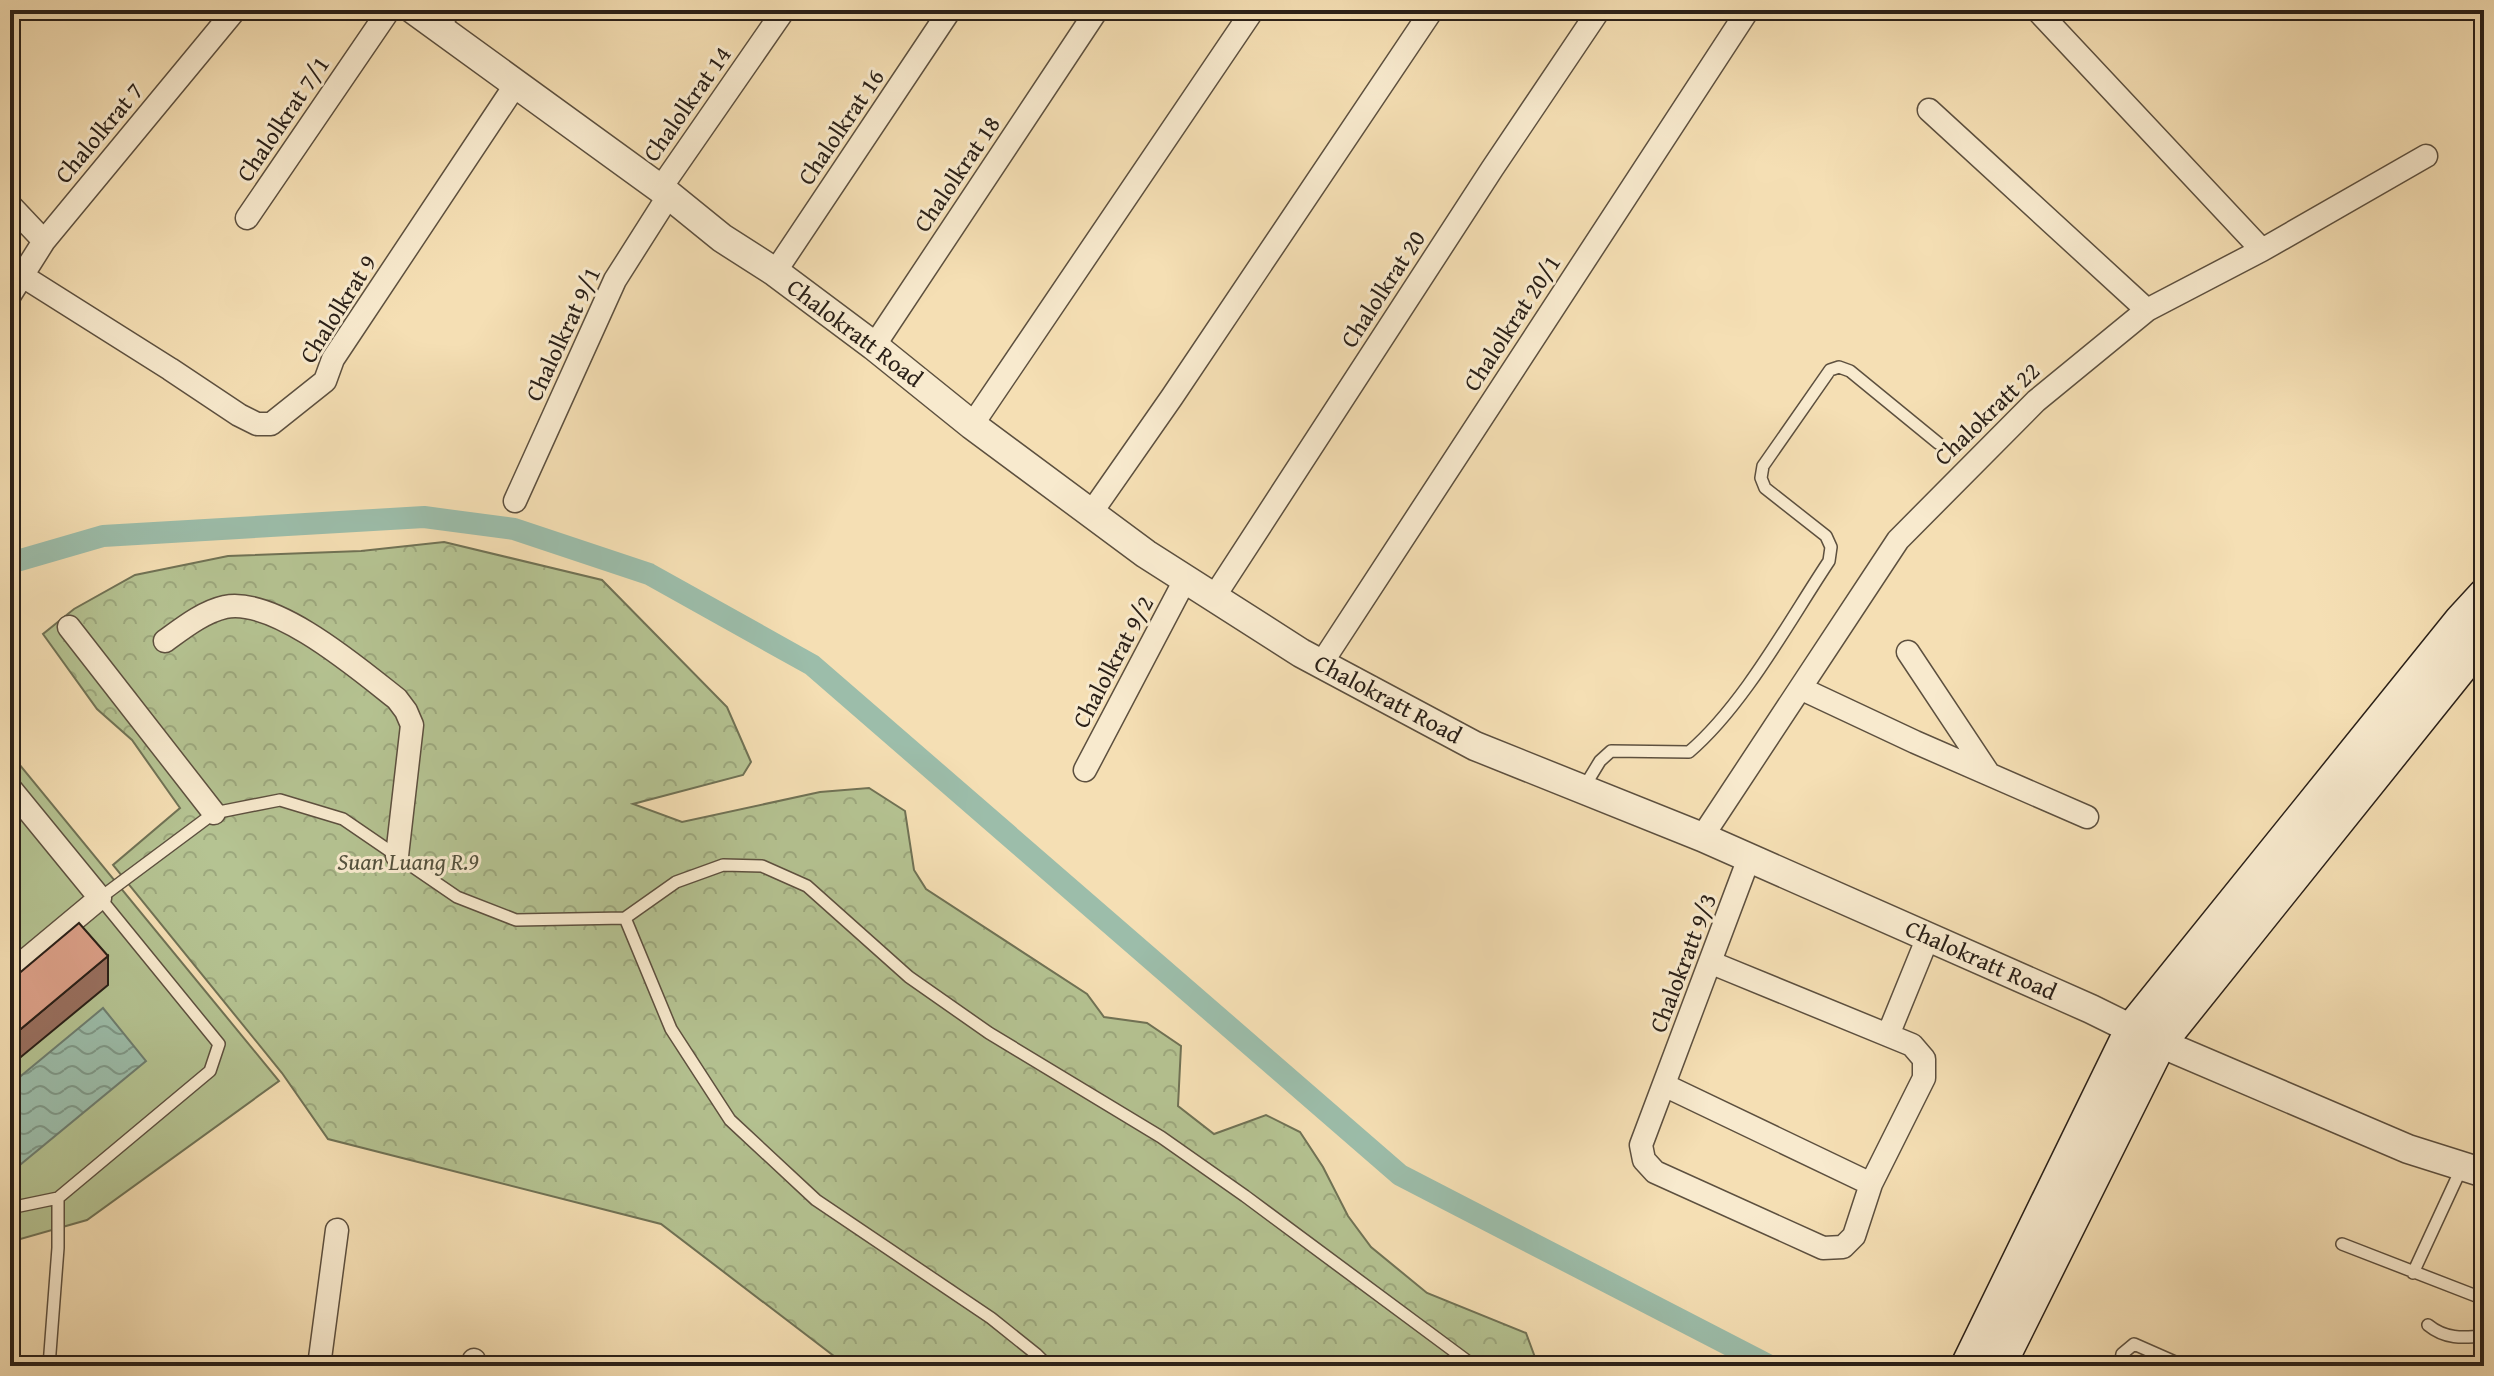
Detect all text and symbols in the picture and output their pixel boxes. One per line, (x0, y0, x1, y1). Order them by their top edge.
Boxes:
street label: Chalolkrat 14 (634, 39, 739, 168)
street label: Chalolkrat 7/1 (228, 49, 338, 189)
street label: Chalolkrat 16 (789, 62, 892, 192)
street label: Chalolkrat 7 (46, 75, 151, 191)
street label: Chalolkrat 18 (905, 109, 1008, 239)
street label: Chalolkrat 20 (1332, 223, 1434, 354)
street label: Chalolkrat 9 (290, 248, 385, 370)
street label: Chalolkrat 20/1 (1454, 248, 1569, 398)
street label: Chalolkrat 9/1 (516, 261, 609, 407)
street label: Chalokratt Road (780, 270, 931, 396)
street label: Chalokratt 22 (1926, 354, 2047, 473)
street label: Chalolkrat 9/2 (1063, 590, 1162, 734)
street label: Chalokratt Road (1308, 645, 1468, 752)
park label: Suan Luang R.9 (337, 844, 479, 879)
street label: Chalokratt 9/3 (1640, 888, 1725, 1038)
street label: Chalokratt Road (1900, 911, 2063, 1009)

